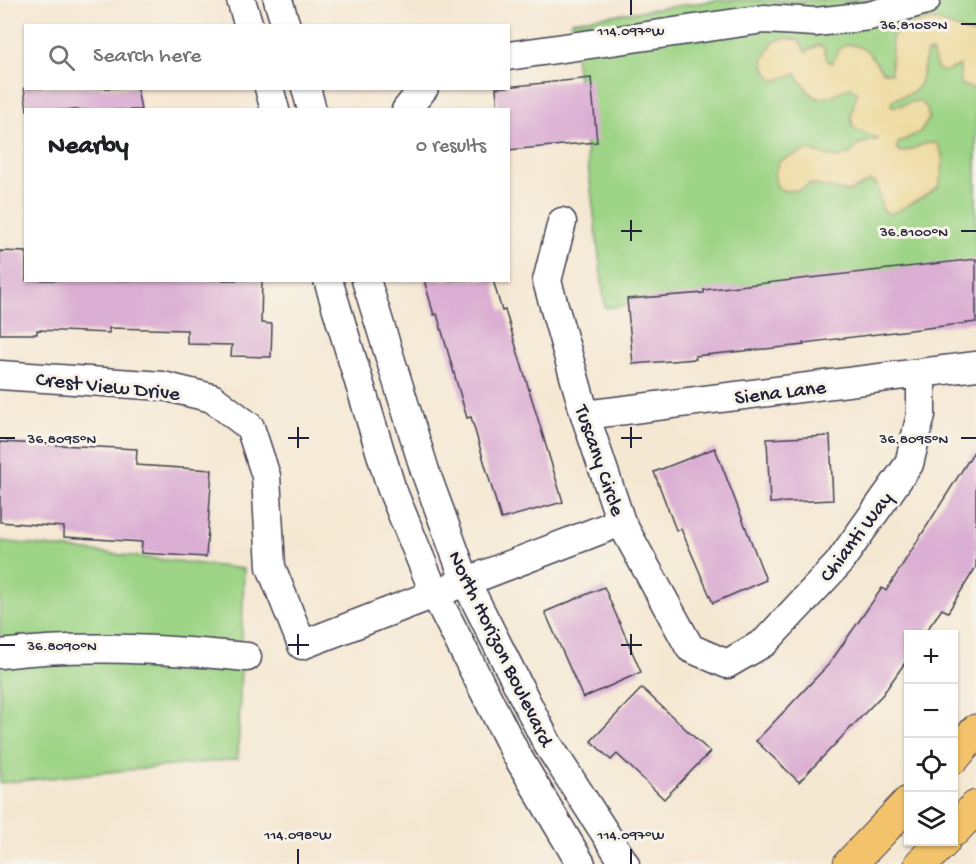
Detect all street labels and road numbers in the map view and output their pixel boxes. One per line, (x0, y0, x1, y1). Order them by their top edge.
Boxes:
street label: Crest View Drive (34, 368, 182, 409)
street label: Siena Lane (733, 376, 829, 412)
street label: Tuscany Circle (567, 401, 629, 521)
street label: Chianti Way (816, 488, 900, 588)
street label: North Horizon Boulevard (441, 548, 558, 753)

